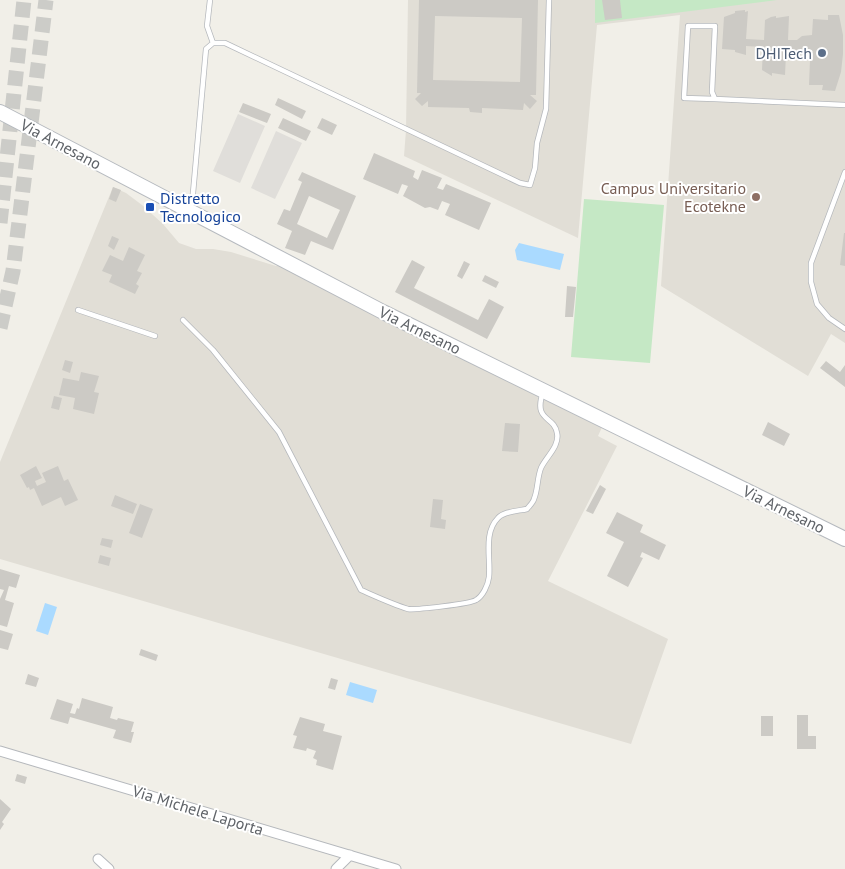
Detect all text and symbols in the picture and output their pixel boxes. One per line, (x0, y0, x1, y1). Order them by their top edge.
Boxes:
place label: DHITech (755, 43, 812, 63)
marker: DHITech (816, 47, 828, 59)
street label: Via Arnesano (16, 114, 105, 174)
place label: Campus Universitario Ecotekne (601, 178, 746, 216)
place label: Distretto Tecnologico (160, 188, 241, 226)
marker: Campus Universitario Ecotekne (750, 191, 762, 203)
marker: Distretto Tecnologico (144, 201, 156, 213)
street label: Via Arnesano (375, 301, 464, 358)
street label: Via Arnesano (739, 480, 828, 537)
street label: Via Michele Laporta (129, 780, 266, 839)

